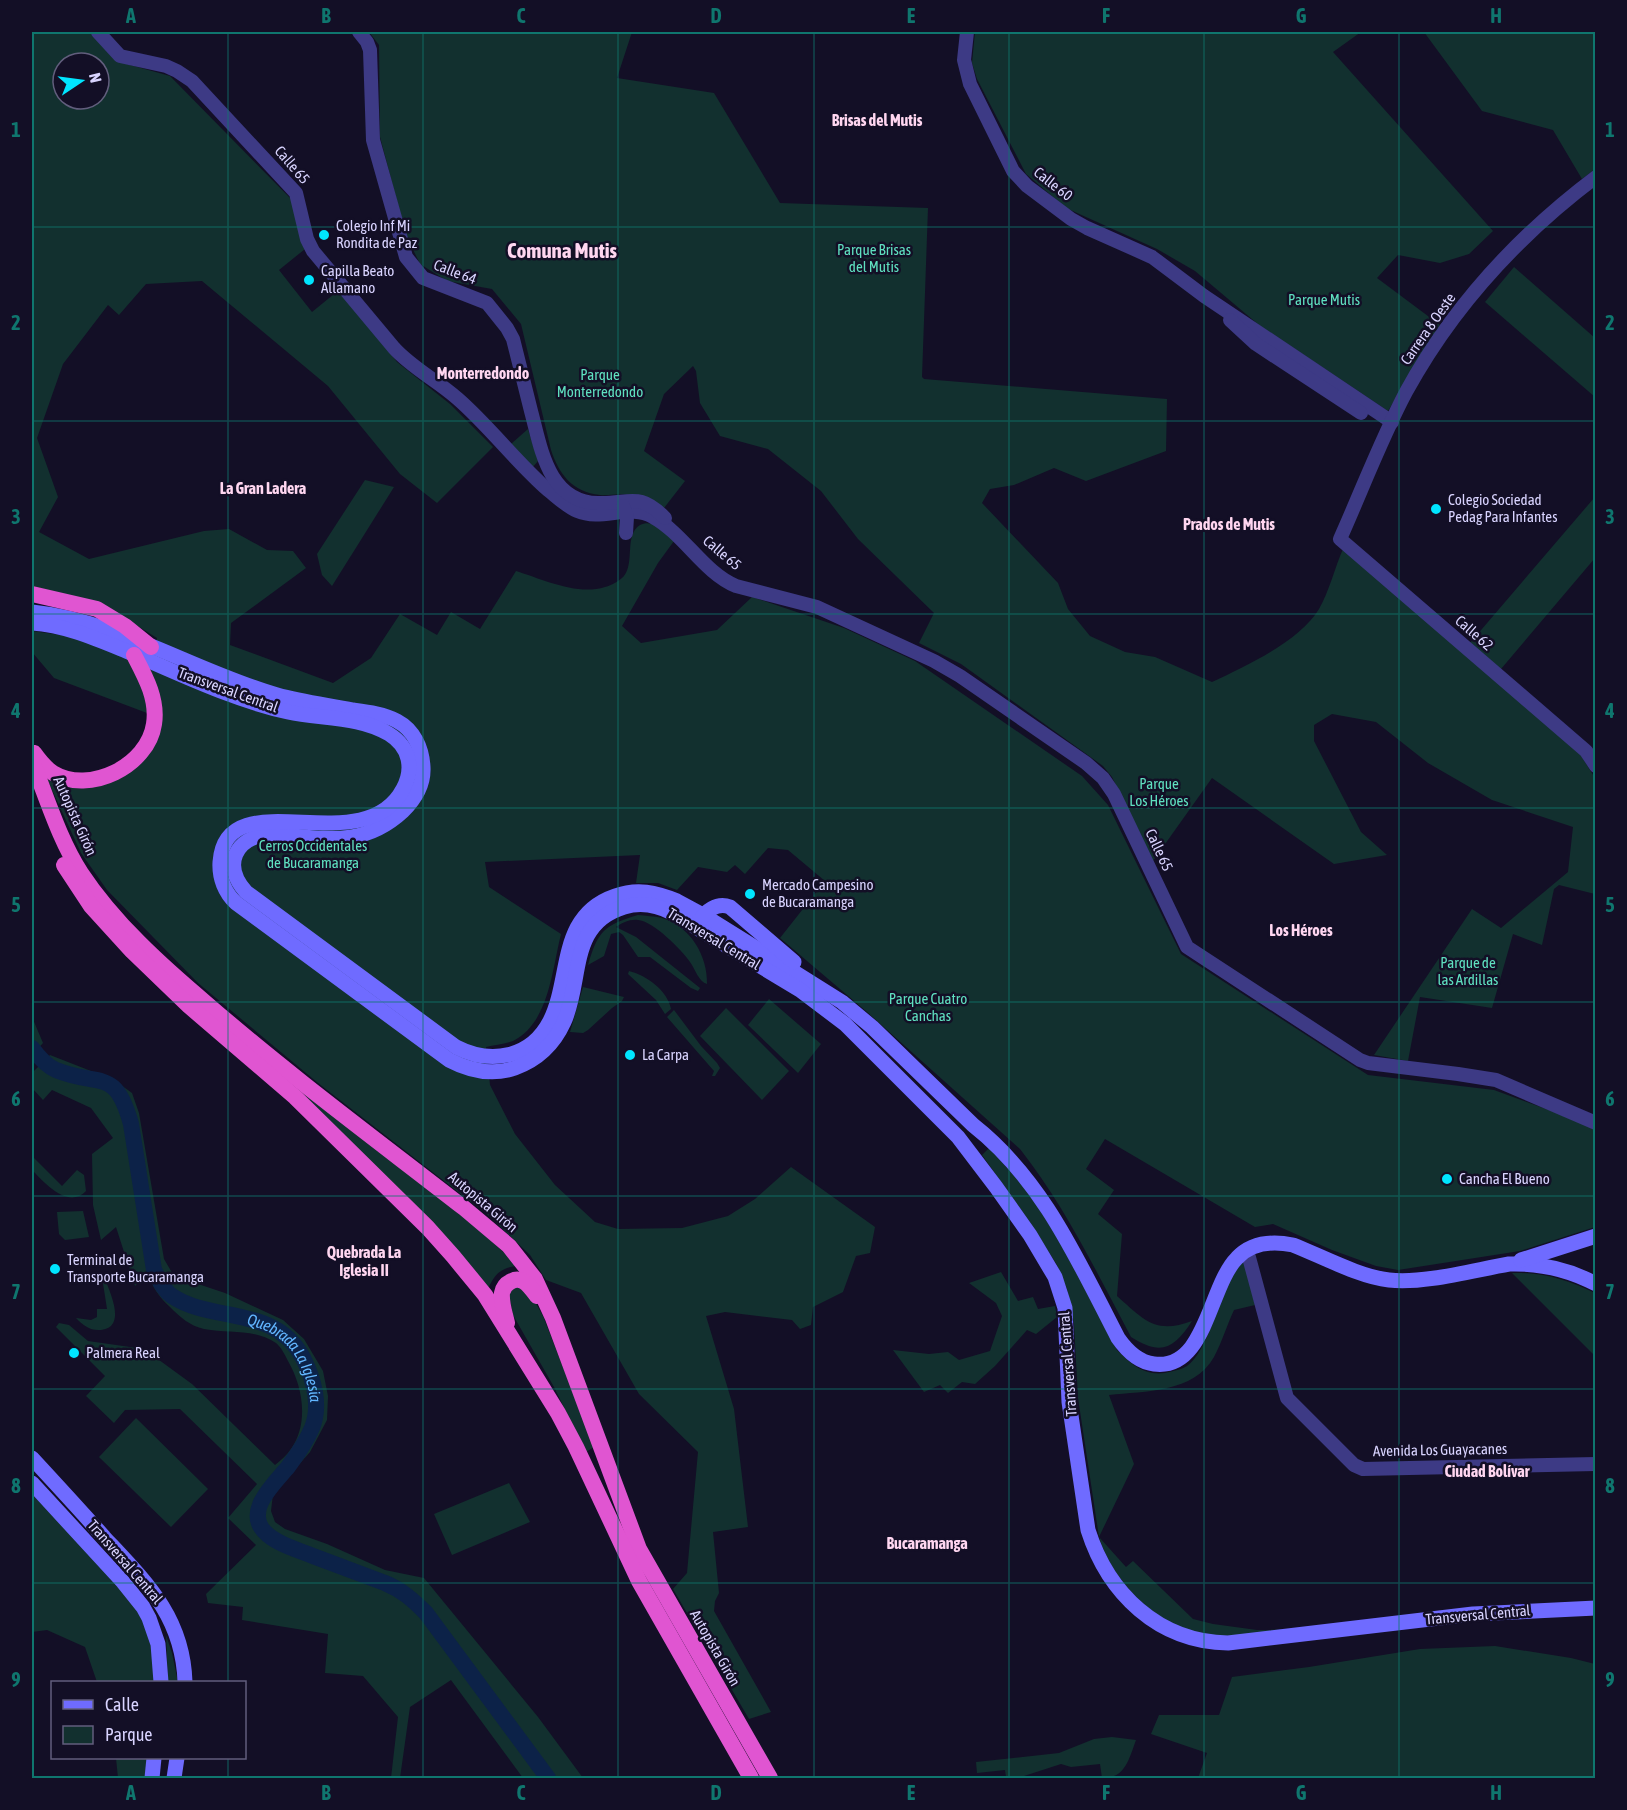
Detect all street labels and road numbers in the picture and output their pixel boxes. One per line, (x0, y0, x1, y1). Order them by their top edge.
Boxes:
street label: Calle 65 (271, 142, 313, 187)
street label: Calle 60 (1031, 163, 1076, 204)
street label: Calle 64 (431, 256, 479, 287)
street label: Carrera 8 Oeste (1397, 289, 1459, 368)
street label: Calle 65 (700, 532, 745, 573)
street label: Calle 62 (1452, 612, 1497, 654)
street label: Transversal Central (176, 664, 281, 716)
street label: Autopista Girón (50, 773, 101, 858)
street label: Calle 65 (1142, 826, 1177, 874)
street label: Transversal Central (665, 904, 764, 973)
street label: Autopista Girón (445, 1168, 521, 1236)
street label: Transversal Central (1055, 1311, 1080, 1417)
street label: Avenida Los Guayacanes (1373, 1440, 1507, 1459)
street label: Transversal Central (84, 1516, 166, 1607)
street label: Transversal Central (1425, 1601, 1531, 1628)
street label: Autopista Girón (687, 1607, 744, 1689)

